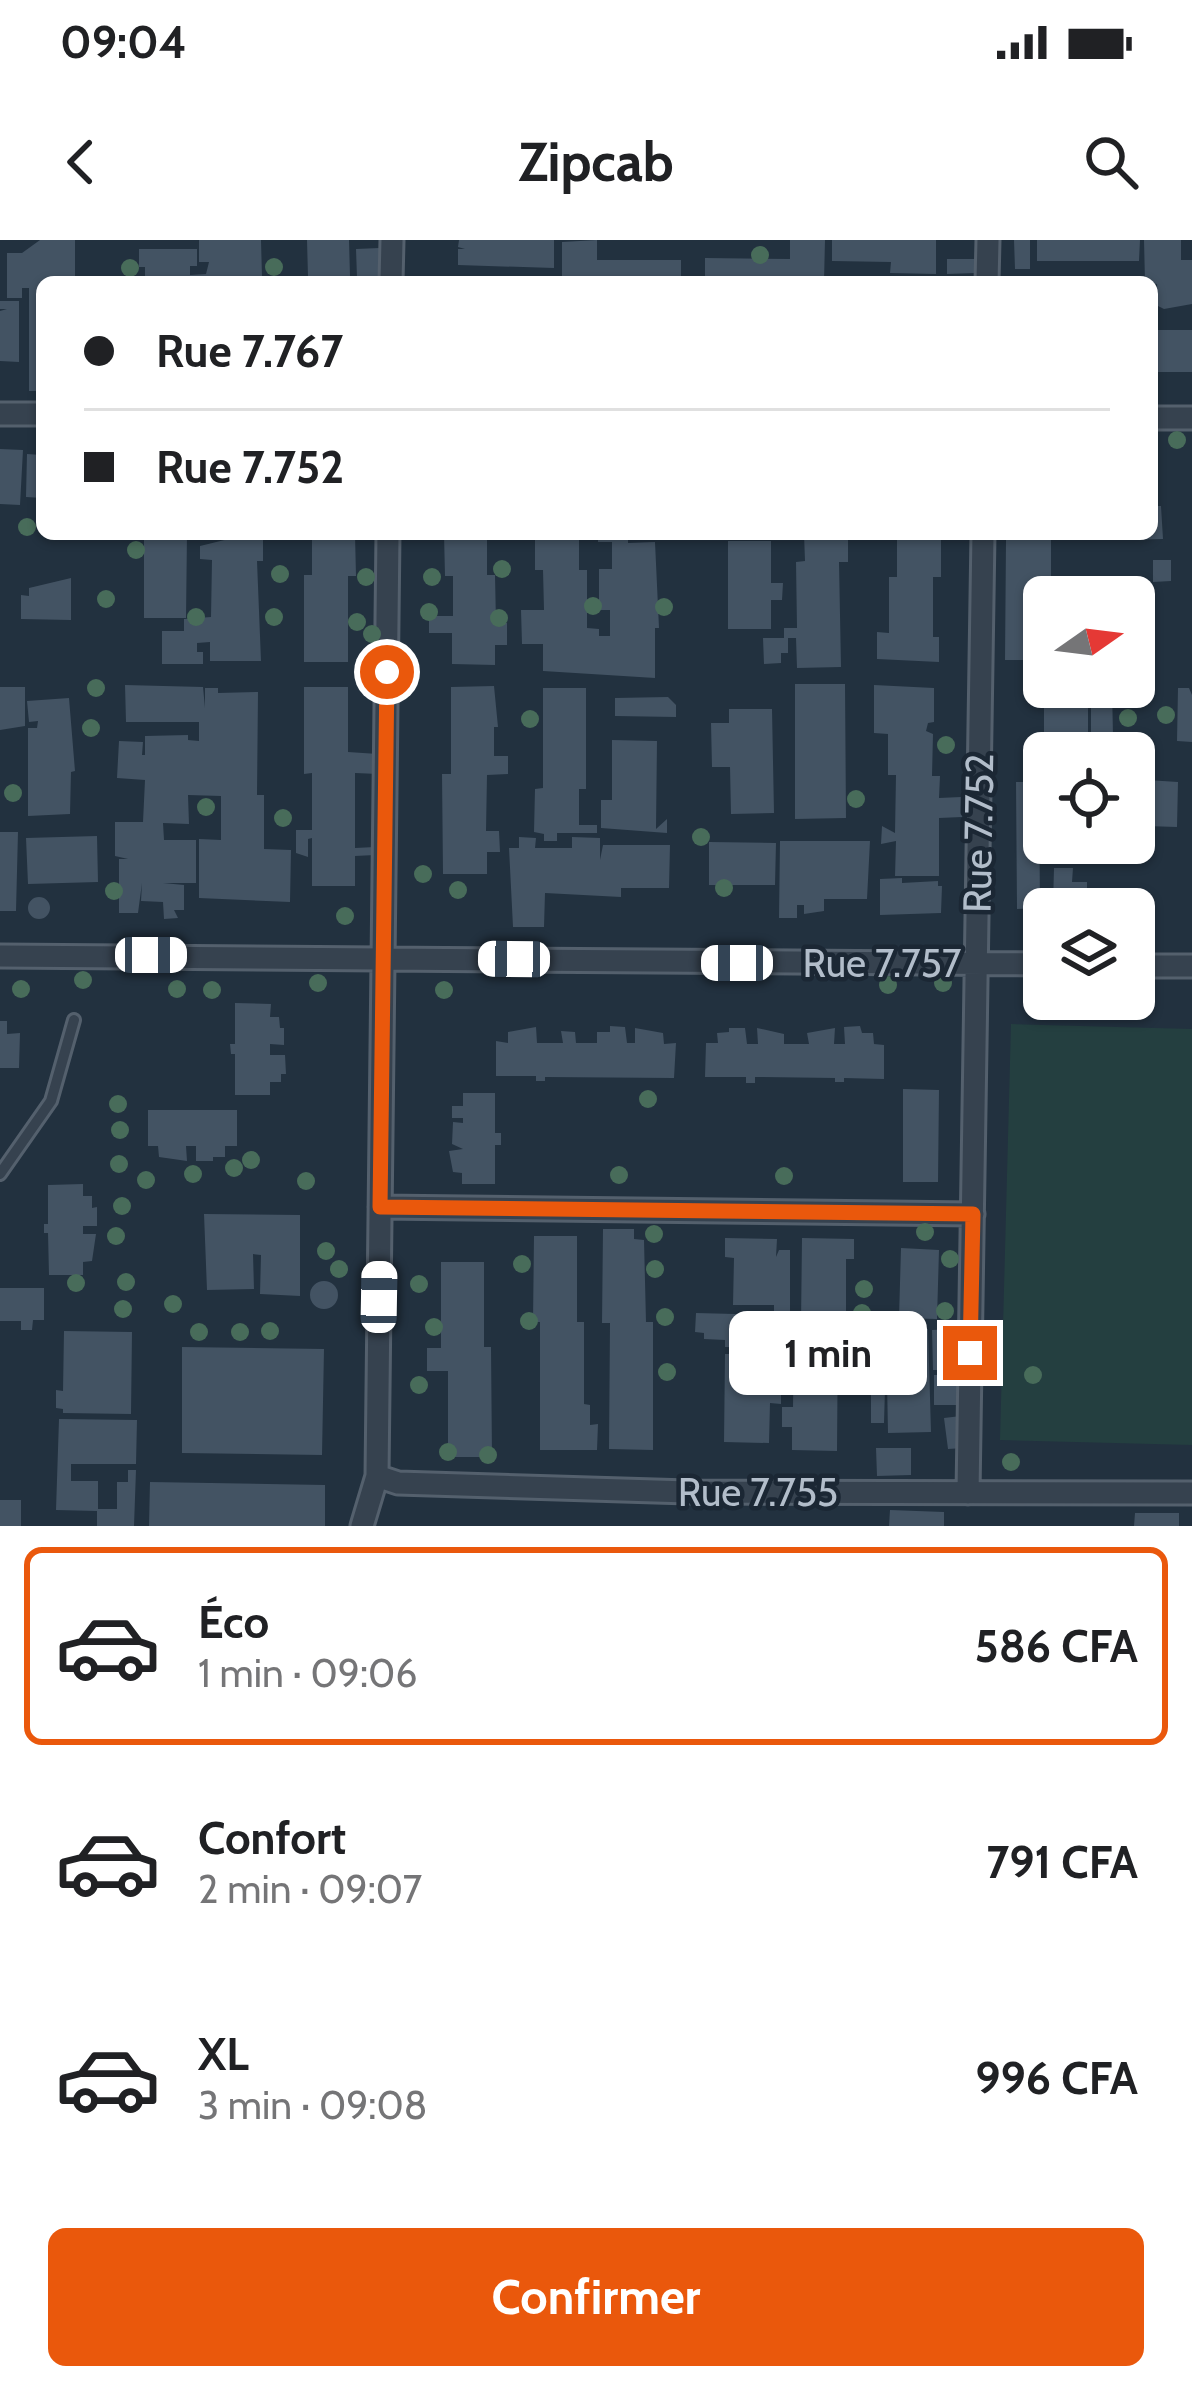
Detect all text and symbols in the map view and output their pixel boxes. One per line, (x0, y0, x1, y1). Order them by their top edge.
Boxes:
text: 09:04 (60, 15, 187, 69)
icon: back (48, 129, 114, 195)
text: Zipcab (518, 129, 674, 195)
icon: search (1078, 129, 1144, 195)
text: Rue 7.767 (156, 324, 343, 378)
text: Rue 7.752 (156, 440, 344, 494)
north arrow (1023, 576, 1155, 708)
map controls (1023, 576, 1155, 1020)
route start (360, 645, 414, 699)
button: locate (1023, 732, 1155, 864)
street label: Rue 7.752 (953, 753, 1003, 913)
button: layers (1023, 888, 1155, 1020)
car (115, 937, 187, 973)
street label: Rue 7.757 (803, 939, 962, 987)
car (478, 940, 550, 978)
car (701, 945, 773, 981)
car (360, 1261, 398, 1333)
callout: 1 min (730, 1311, 928, 1395)
route end (943, 1326, 997, 1380)
text: 1 min (784, 1329, 872, 1377)
street label: Rue 7.755 (678, 1468, 838, 1516)
icon: car (54, 1592, 162, 1700)
text: Éco (198, 1595, 269, 1649)
text: 586 CFA (974, 1619, 1138, 1673)
text: 1 min · 09:06 (198, 1649, 417, 1697)
icon: car (54, 1808, 162, 1916)
text: Confort (198, 1811, 346, 1865)
text: 791 CFA (986, 1835, 1138, 1889)
text: 2 min · 09:07 (198, 1865, 422, 1913)
icon: car (54, 2024, 162, 2132)
text: XL (198, 2027, 249, 2081)
text: 996 CFA (975, 2051, 1138, 2105)
text: 3 min · 09:08 (198, 2081, 427, 2129)
button: Confirmer (48, 2228, 1144, 2366)

